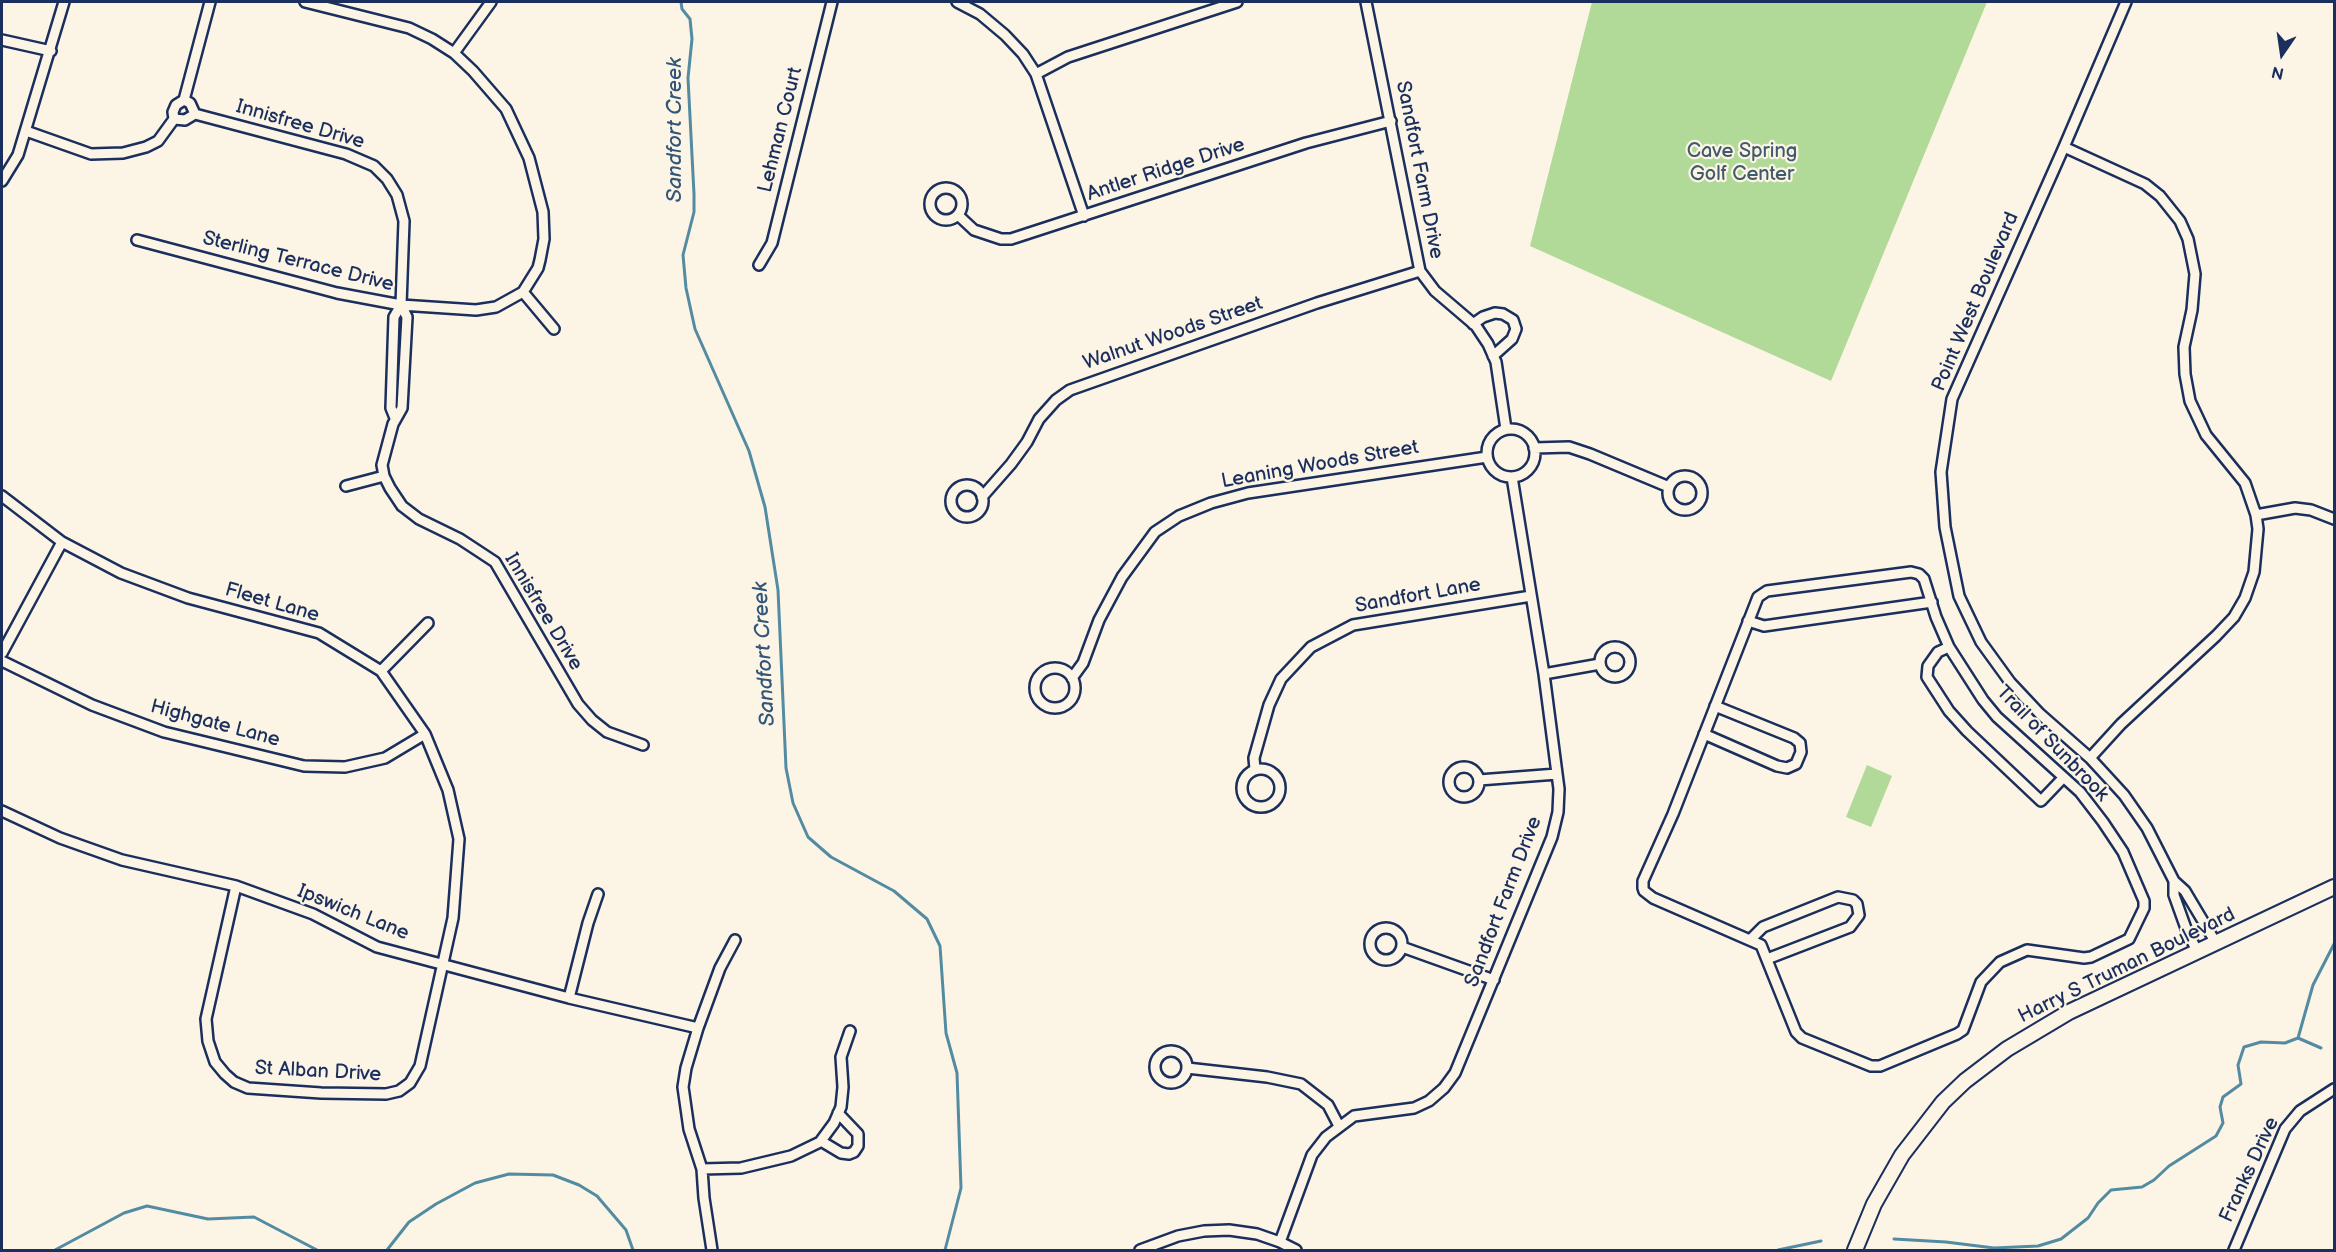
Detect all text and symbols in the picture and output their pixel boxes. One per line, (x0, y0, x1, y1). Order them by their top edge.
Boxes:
north arrow (2252, 24, 2312, 84)
water label: Sandfort Creek (663, 58, 689, 202)
text: N (2270, 61, 2286, 83)
street label: Lehman Court (754, 65, 808, 195)
street label: Sandfort Farm Drive (1390, 79, 1448, 261)
street label: Innisfree Drive (233, 95, 367, 155)
street label: Antler Ridge Drive (1084, 133, 1248, 207)
park label: Cave Spring Golf Center (1687, 140, 1797, 187)
street label: Point West Boulevard (1927, 209, 2025, 395)
street label: Sterling Terrace Drive (200, 227, 396, 297)
street label: Walnut Woods Street (1080, 292, 1266, 376)
street label: Leaning Woods Street (1220, 436, 1420, 494)
street label: Innisfree Drive (499, 549, 587, 675)
street label: Sandfort Lane (1353, 573, 1483, 619)
street label: Fleet Lane (222, 578, 322, 628)
water label: Sandfort Creek (749, 581, 781, 727)
street label: Trail of Sunbrook (1991, 681, 2113, 807)
street label: Highgate Lane (148, 695, 282, 753)
street label: Sandfort Farm Drive (1460, 813, 1548, 991)
street label: Ipswich Lane (294, 880, 412, 946)
street label: Harry S Truman Boulevard (2015, 903, 2239, 1029)
street label: St Alban Drive (254, 1057, 382, 1087)
street label: Franks Drive (2215, 1114, 2285, 1226)

